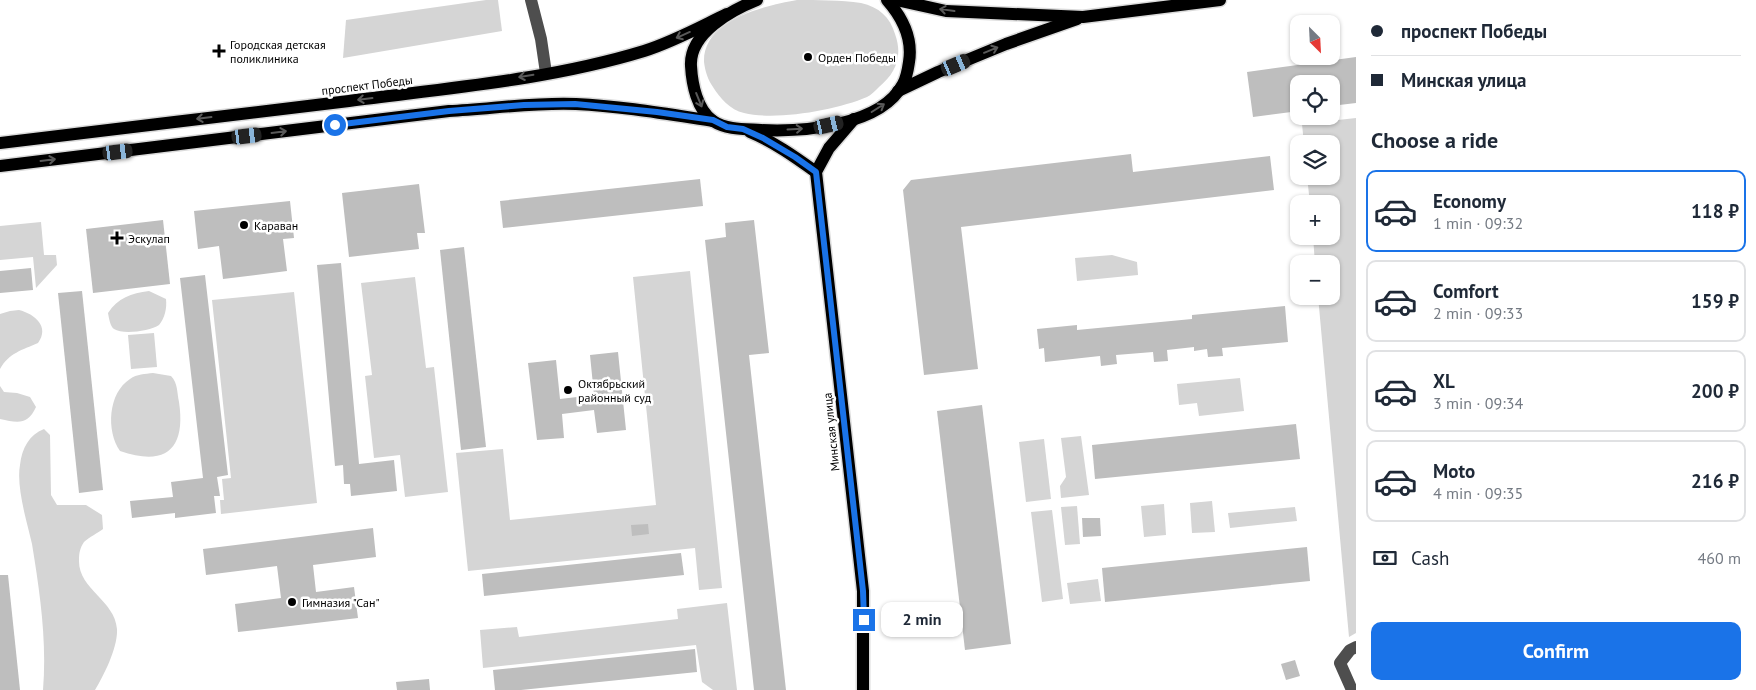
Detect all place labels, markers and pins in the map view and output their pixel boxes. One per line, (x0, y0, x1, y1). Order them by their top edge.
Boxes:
place label: Городская детская поликлиника (230, 37, 326, 66)
marker: Городская детская поликлиника (212, 44, 226, 58)
place label: Орден Победы (818, 50, 896, 65)
marker: Орден Победы (802, 51, 814, 63)
place label: Караван (254, 218, 298, 233)
marker: Караван (238, 219, 250, 231)
marker: Эскулап (110, 231, 124, 245)
place label: Эскулап (128, 231, 170, 246)
place label: Октябрьский районный суд (578, 376, 652, 405)
marker: Октябрьский районный суд (562, 384, 574, 396)
place label: Гимназия "Сан" (302, 595, 380, 610)
marker: Гимназия "Сан" (286, 596, 298, 608)

